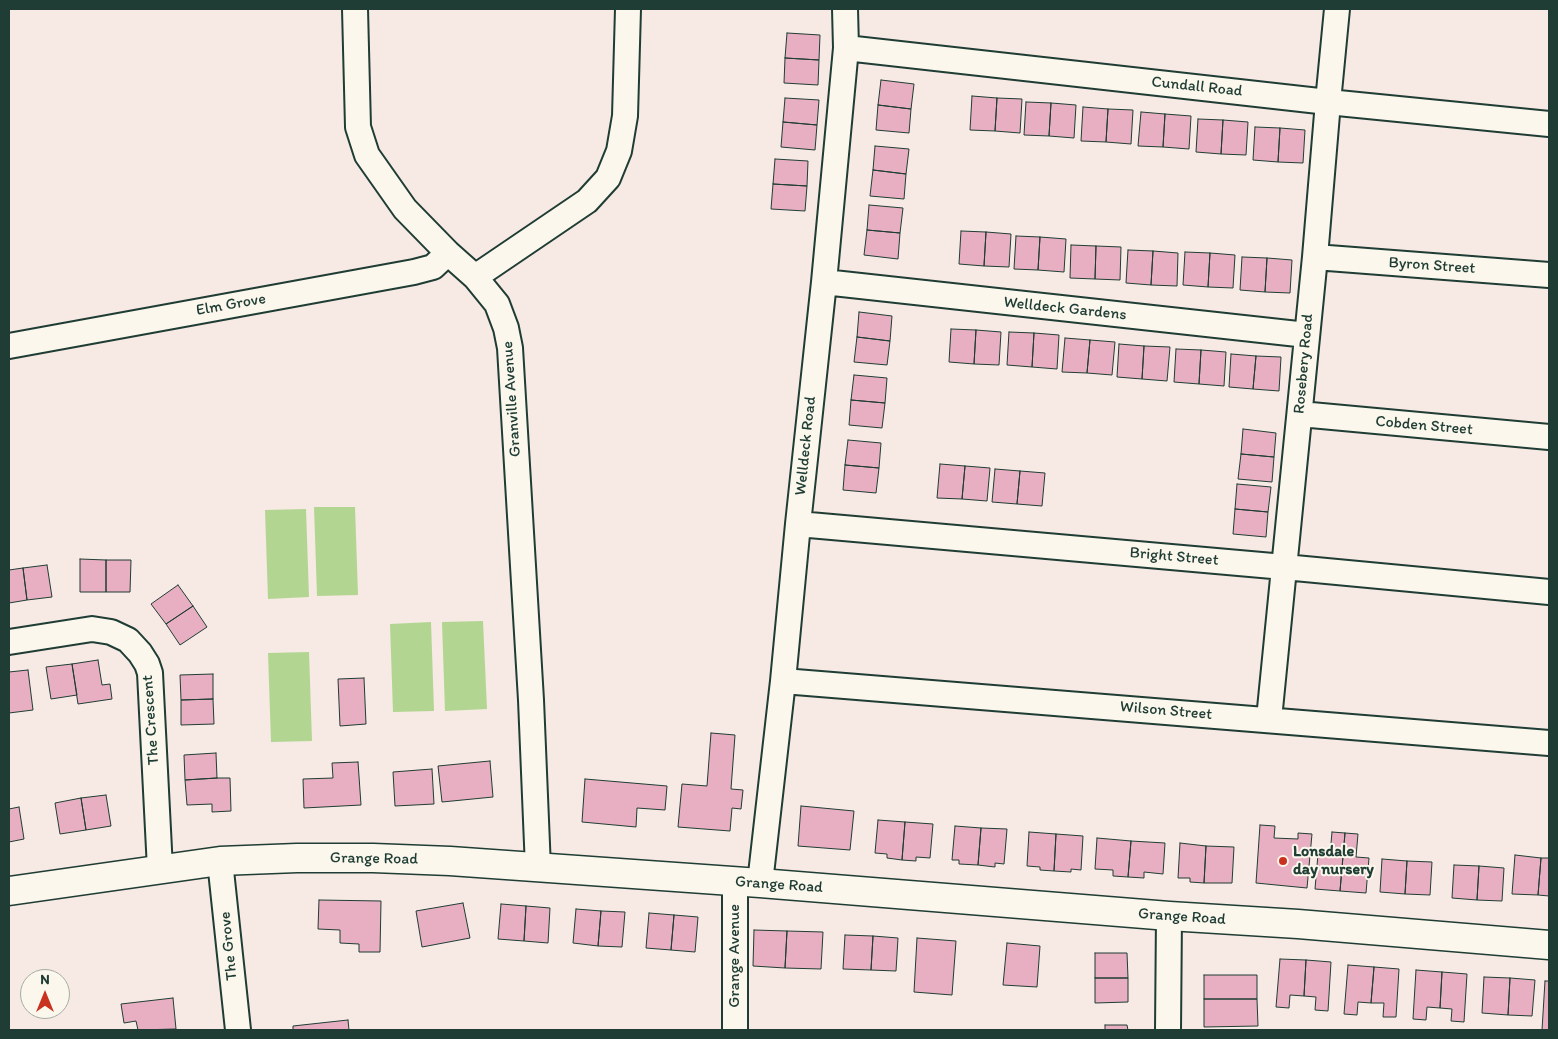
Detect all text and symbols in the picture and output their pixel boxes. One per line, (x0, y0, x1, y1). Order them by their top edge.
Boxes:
street label: Cundall Road (1150, 73, 1244, 101)
street label: Byron Street (1388, 253, 1476, 279)
street label: Elm Grove (195, 289, 267, 321)
street label: Welldeck Gardens (1003, 293, 1127, 325)
street label: Rosebery Road (1290, 313, 1318, 415)
street label: Granville Avenue (498, 340, 526, 458)
street label: Welldeck Road (791, 395, 821, 497)
street label: Cobden Street (1374, 412, 1474, 440)
street label: Bright Street (1129, 544, 1219, 570)
street label: The Crescent (138, 674, 164, 766)
street label: Wilson Street (1119, 697, 1213, 725)
place label: Lonsdale day nursery (1293, 842, 1374, 880)
street label: Grange Road (330, 849, 418, 869)
marker: Lonsdale day nursery (1277, 855, 1289, 867)
street label: Grange Road (734, 872, 824, 898)
street label: Grange Avenue (725, 904, 745, 1008)
street label: Grange Road (1137, 904, 1227, 930)
street label: The Grove (216, 910, 242, 982)
north arrow (20, 969, 70, 1019)
text: N (40, 971, 50, 988)

